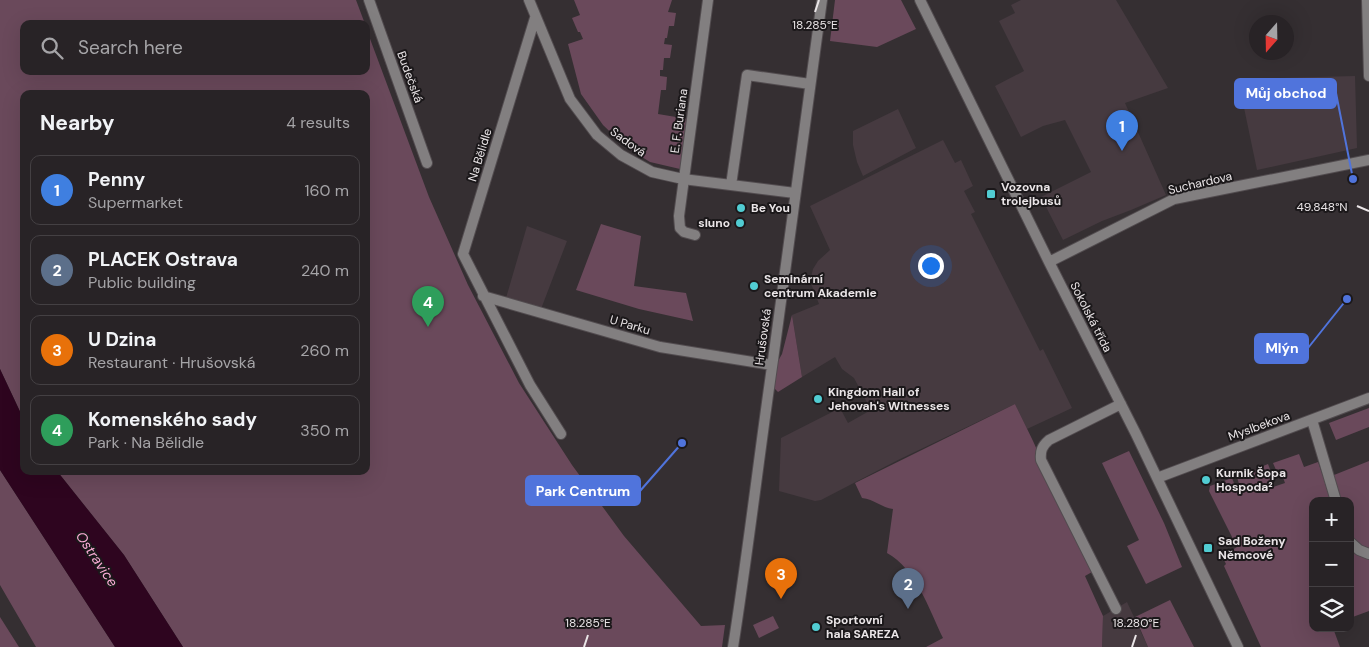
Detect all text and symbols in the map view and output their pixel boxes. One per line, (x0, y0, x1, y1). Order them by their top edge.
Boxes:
north arrow (1249, 15, 1294, 60)
text: 18.285°E (792, 17, 838, 33)
search box (20, 20, 370, 75)
icon: search (38, 34, 66, 62)
text: Search here (78, 35, 183, 60)
street label: Budečská (393, 49, 427, 105)
callout: Můj obchod (1235, 79, 1336, 108)
text: Můj obchod (1246, 84, 1326, 102)
street label: E. F. Buriana (667, 88, 691, 154)
text: Nearby (40, 109, 114, 137)
pin: 1 (1106, 110, 1138, 151)
text: 4 results (286, 112, 350, 133)
street label: Sadová (607, 124, 649, 160)
street label: Na Bělidle (464, 126, 496, 183)
text: Penny (88, 167, 145, 192)
street label: Suchardova (1166, 168, 1234, 198)
place label: Vozovna trolejbusů (1001, 179, 1061, 209)
text: 1 (54, 180, 60, 201)
text: 160 m (305, 180, 349, 201)
marker: Vozovna trolejbusů (985, 188, 997, 200)
text: Supermarket (88, 192, 183, 213)
text: 49.848°N (1296, 199, 1348, 215)
place label: Be You (751, 200, 790, 216)
marker: Be You (735, 202, 747, 214)
place label: sluno (698, 215, 730, 231)
marker: sluno (734, 217, 746, 229)
text: PLACEK Ostrava (88, 247, 238, 272)
your location (918, 253, 944, 279)
text: 2 (52, 260, 62, 281)
text: 240 m (301, 260, 349, 281)
place label: Seminární centrum Akademie (764, 271, 877, 301)
text: Public building (88, 272, 196, 293)
street label: Sokolská třída (1066, 279, 1116, 355)
marker: Seminární centrum Akademie (748, 280, 760, 292)
pin: 4 (412, 286, 444, 327)
street label: Hrušovská (751, 308, 775, 366)
street label: U Parku (608, 312, 652, 338)
text: U Dzina (88, 327, 156, 352)
callout: Mlýn (1255, 334, 1308, 363)
text: Mlýn (1265, 339, 1299, 357)
text: 3 (52, 340, 62, 361)
text: 260 m (300, 340, 349, 361)
text: Restaurant · Hrušovská (88, 352, 256, 373)
place label: Kingdom Hall of Jehovah's Witnesses (828, 384, 950, 414)
marker: Kingdom Hall of Jehovah's Witnesses (812, 393, 824, 405)
text: Komenského sady (88, 407, 257, 432)
street label: Myslbekova (1226, 407, 1292, 445)
text: 4 (52, 420, 62, 441)
text: 350 m (300, 420, 349, 441)
text: Park · Na Bělidle (88, 432, 204, 453)
place label: Kurnik Šopa Hospoda² (1216, 465, 1286, 495)
marker: Kurnik Šopa Hospoda² (1200, 474, 1212, 486)
callout: Park Centrum (526, 476, 640, 505)
text: Park Centrum (536, 482, 630, 500)
map controls (1309, 497, 1354, 632)
button: + (1309, 497, 1354, 542)
water label: Ostravice (72, 528, 122, 590)
place label: Sad Boženy Němcové (1218, 533, 1286, 563)
marker: Sad Boženy Němcové (1202, 542, 1214, 554)
button: − (1309, 542, 1354, 587)
pin: 3 (765, 558, 797, 599)
pin: 2 (892, 568, 924, 609)
button: layers (1309, 587, 1354, 632)
place label: Sportovní hala SAREZA (826, 612, 900, 642)
text: 18.285°E (565, 615, 611, 631)
text: 18.280°E (1113, 615, 1159, 631)
marker: Sportovní hala SAREZA (810, 621, 822, 633)

